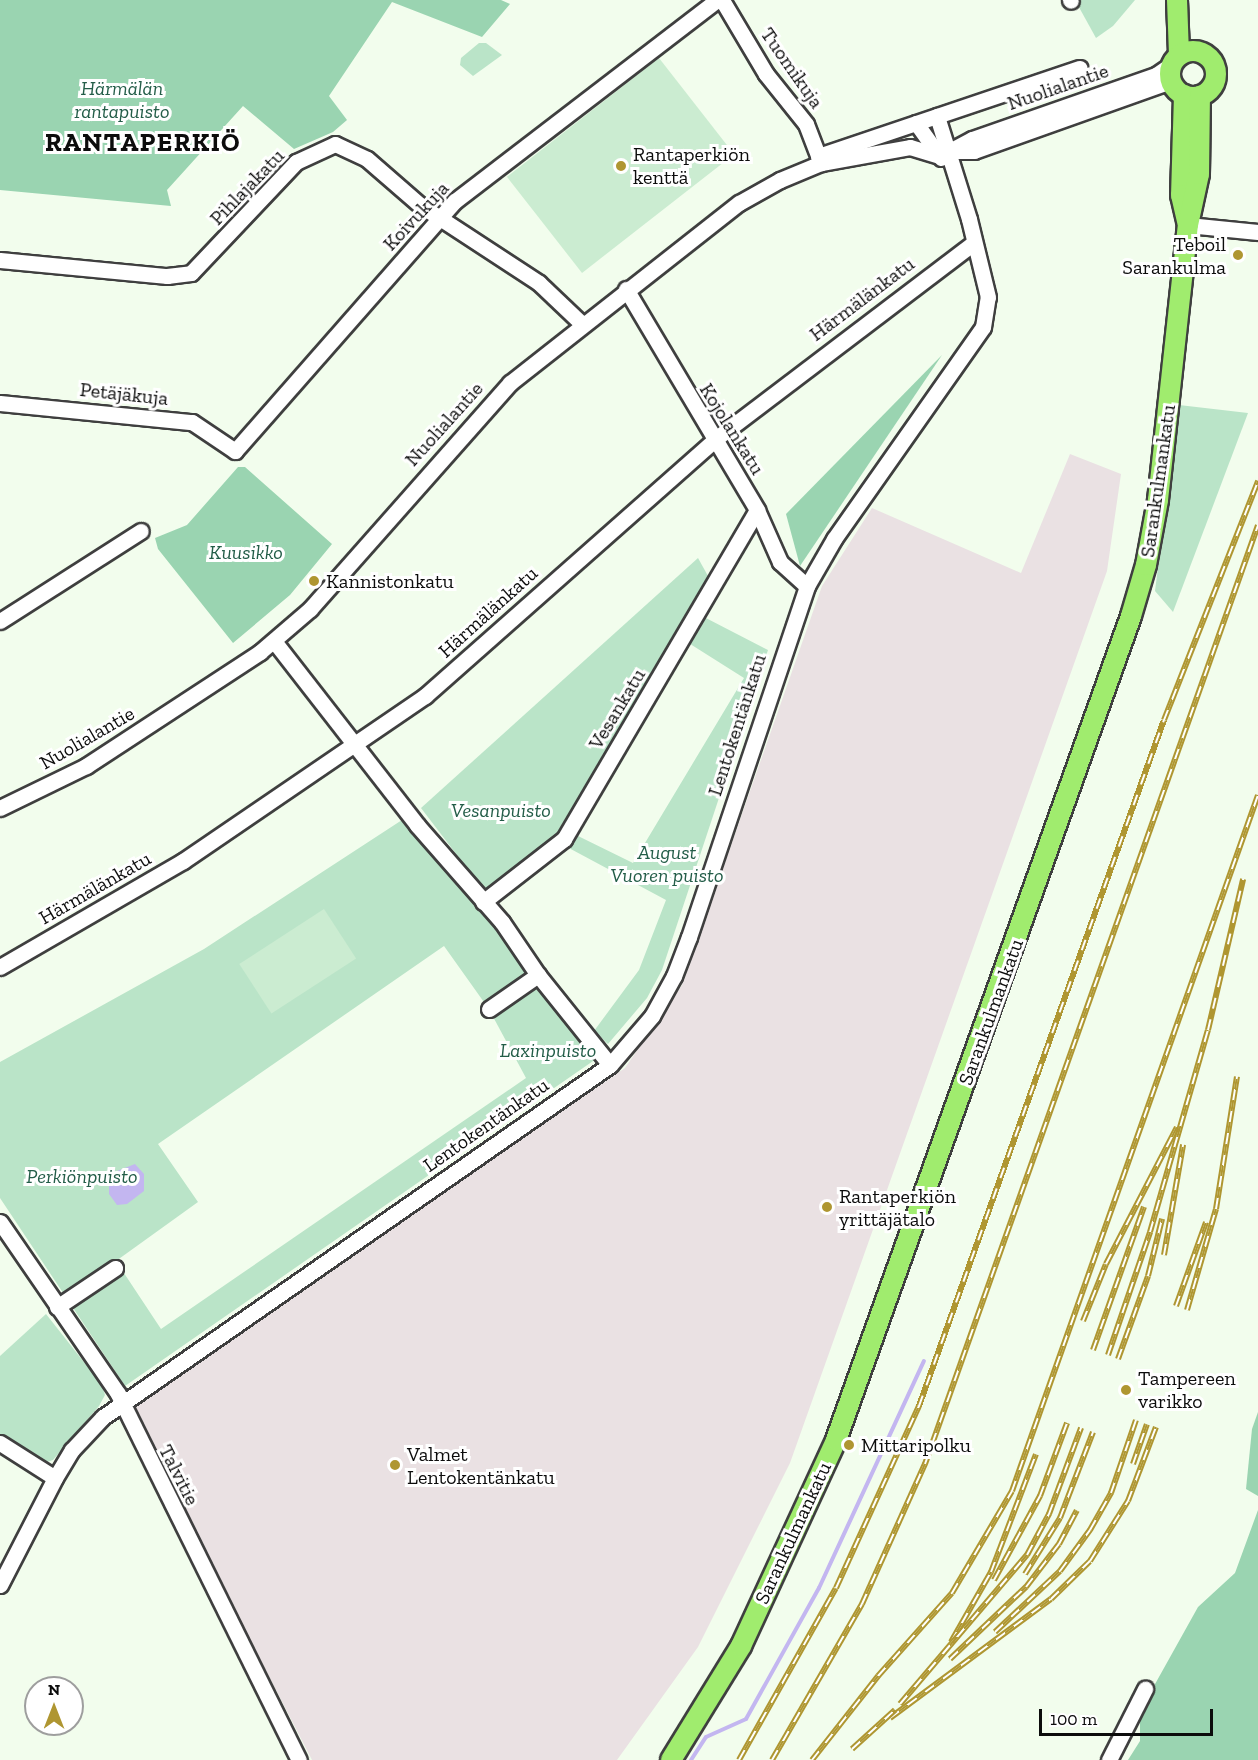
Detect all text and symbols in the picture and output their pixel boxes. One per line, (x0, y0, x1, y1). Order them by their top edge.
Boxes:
street label: Tuomikuja (755, 23, 829, 113)
street label: Nuolialantie (1004, 59, 1112, 115)
park label: Härmälän rantapuisto (74, 77, 170, 124)
district label: RANTAPERKIÖ (45, 127, 241, 159)
place label: Rantaperkiön kenttä (633, 142, 750, 189)
street label: Pihlajakatu (205, 144, 289, 230)
marker: Rantaperkiön kenttä (614, 159, 628, 173)
street label: Koivukuja (378, 176, 454, 256)
place label: Teboil Sarankulma (1122, 232, 1226, 279)
marker: Teboil Sarankulma (1231, 248, 1245, 262)
street label: Härmälänkatu (805, 252, 919, 346)
street label: Petäjäkuja (79, 377, 169, 411)
street label: Nuolialantie (400, 377, 488, 471)
street label: Kojolankatu (694, 379, 770, 479)
street label: Sarankulmankatu (1135, 403, 1181, 559)
park label: Kuusikko (209, 540, 283, 564)
street label: Härmälänkatu (434, 561, 542, 663)
place label: Kannistonkatu (326, 569, 454, 593)
marker: Kannistonkatu (307, 574, 321, 588)
street label: Lentokentänkatu (703, 651, 771, 799)
street label: Vesankatu (584, 664, 650, 754)
street label: Nuolialantie (35, 701, 139, 775)
park label: Vesanpuisto (451, 798, 551, 822)
park label: August Vuoren puisto (610, 840, 724, 887)
street label: Härmälänkatu (35, 846, 155, 930)
street label: Sarankulmankatu (953, 936, 1029, 1088)
park label: Laxinpuisto (500, 1038, 596, 1062)
street label: Lentokentänkatu (419, 1073, 553, 1177)
park label: Perkiönpuisto (26, 1164, 138, 1188)
place label: Rantaperkiön yrittäjätalo (839, 1184, 956, 1231)
marker: Rantaperkiön yrittäjätalo (820, 1200, 834, 1214)
place label: Tampereen varikko (1138, 1366, 1236, 1413)
marker: Tampereen varikko (1119, 1383, 1133, 1397)
place label: Mittaripolku (861, 1433, 971, 1457)
marker: Mittaripolku (842, 1438, 856, 1452)
street label: Talvitie (154, 1441, 204, 1509)
place label: Valmet Lentokentänkatu (407, 1442, 555, 1489)
marker: Valmet Lentokentänkatu (388, 1458, 402, 1472)
street label: Sarankulmankatu (750, 1458, 836, 1608)
north arrow (24, 1676, 84, 1736)
text: N (48, 1680, 60, 1699)
scale bar (1042, 1697, 1216, 1735)
text: 100 m (1050, 1708, 1097, 1730)

